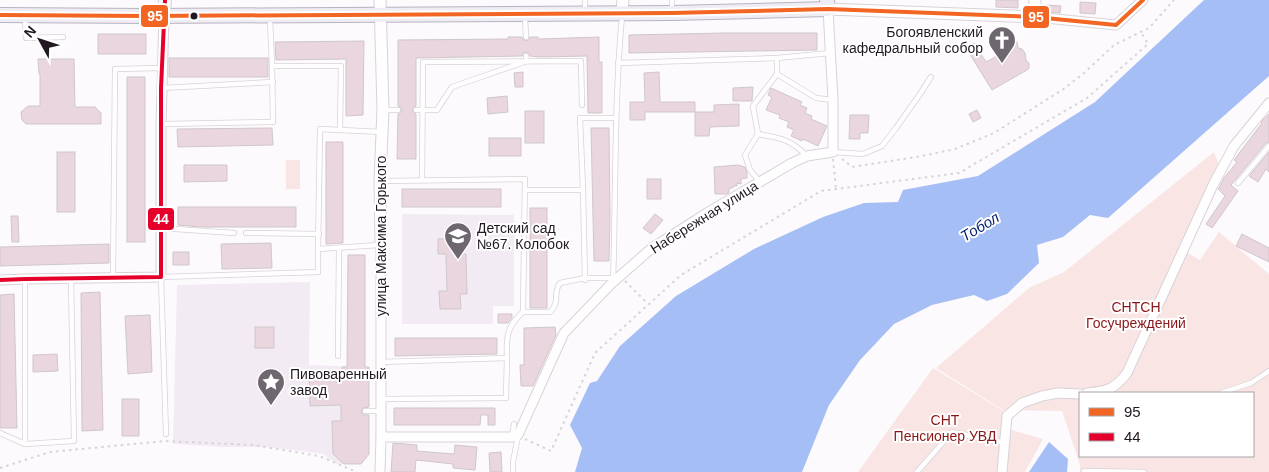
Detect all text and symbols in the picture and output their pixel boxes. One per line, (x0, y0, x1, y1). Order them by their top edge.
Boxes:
line badge: 95 (140, 4, 169, 28)
line badge: 95 (1022, 5, 1050, 29)
text: 95 (147, 8, 163, 24)
text: 95 (1028, 9, 1044, 25)
unlabelled marker (189, 11, 199, 21)
north arrow (15, 15, 65, 65)
text: N (21, 23, 39, 41)
place label: Богоявленский кафедральный собор (843, 24, 983, 56)
church icon: Богоявленский кафедральный собор (987, 25, 1017, 64)
street label: улица Максима Горького (373, 156, 389, 316)
street label: Набережная улица (647, 177, 761, 257)
line badge: 44 (147, 207, 175, 231)
water label: Тобол (957, 208, 1003, 245)
text: 44 (153, 211, 169, 227)
place label: Детский сад №67. Колобок (477, 220, 570, 252)
school or university icon: Детский сад №67. Колобок (443, 221, 473, 260)
park label: СНТСН Госучреждений (1086, 299, 1186, 331)
place label: Пивоваренный завод (290, 366, 387, 398)
place icon: Пивоваренный завод (256, 367, 286, 406)
legend (1079, 392, 1254, 457)
text: 95 (1124, 403, 1141, 420)
park label: СНТ Пенсионер УВД (894, 412, 997, 444)
text: 44 (1124, 428, 1141, 445)

